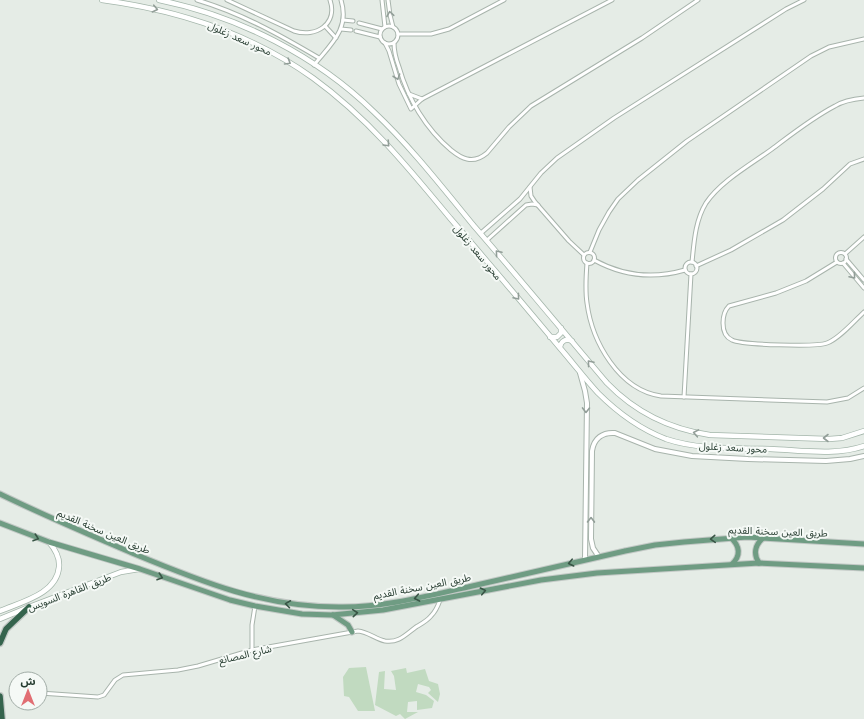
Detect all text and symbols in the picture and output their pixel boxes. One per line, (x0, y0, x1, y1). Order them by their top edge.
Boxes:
one-way arrow (151, 4, 158, 12)
one-way arrow (386, 11, 395, 17)
street label: محور سعد زغلول (206, 20, 273, 58)
one-way arrow (284, 57, 291, 64)
one-way arrow (392, 73, 400, 80)
one-way arrow (383, 140, 390, 147)
street label: محور سعد زغلول (451, 223, 504, 283)
one-way arrow (495, 250, 502, 258)
one-way arrow (849, 271, 856, 278)
one-way arrow (512, 293, 519, 300)
one-way arrow (588, 360, 595, 368)
one-way arrow (582, 407, 591, 413)
one-way arrow (693, 429, 699, 437)
one-way arrow (823, 434, 829, 442)
street label: محور سعد زغلول (699, 440, 767, 456)
street label: طريق العين سخنة القديم (55, 507, 152, 558)
one-way arrow (587, 517, 595, 523)
street label: طريق العين سخنة القديم (728, 524, 828, 541)
one-way arrow (33, 533, 40, 541)
one-way arrow (710, 535, 716, 544)
one-way arrow (568, 559, 575, 567)
street label: طريق القاهرة السويس (26, 571, 113, 614)
one-way arrow (157, 572, 164, 580)
street label: طريق العين سخنة القديم (372, 572, 472, 603)
one-way arrow (480, 587, 486, 596)
one-way arrow (414, 593, 420, 602)
one-way arrow (285, 600, 291, 609)
one-way arrow (352, 609, 358, 618)
street label: شارع المصانع (218, 643, 273, 668)
north arrow (8, 671, 48, 711)
text: ش (20, 675, 36, 688)

